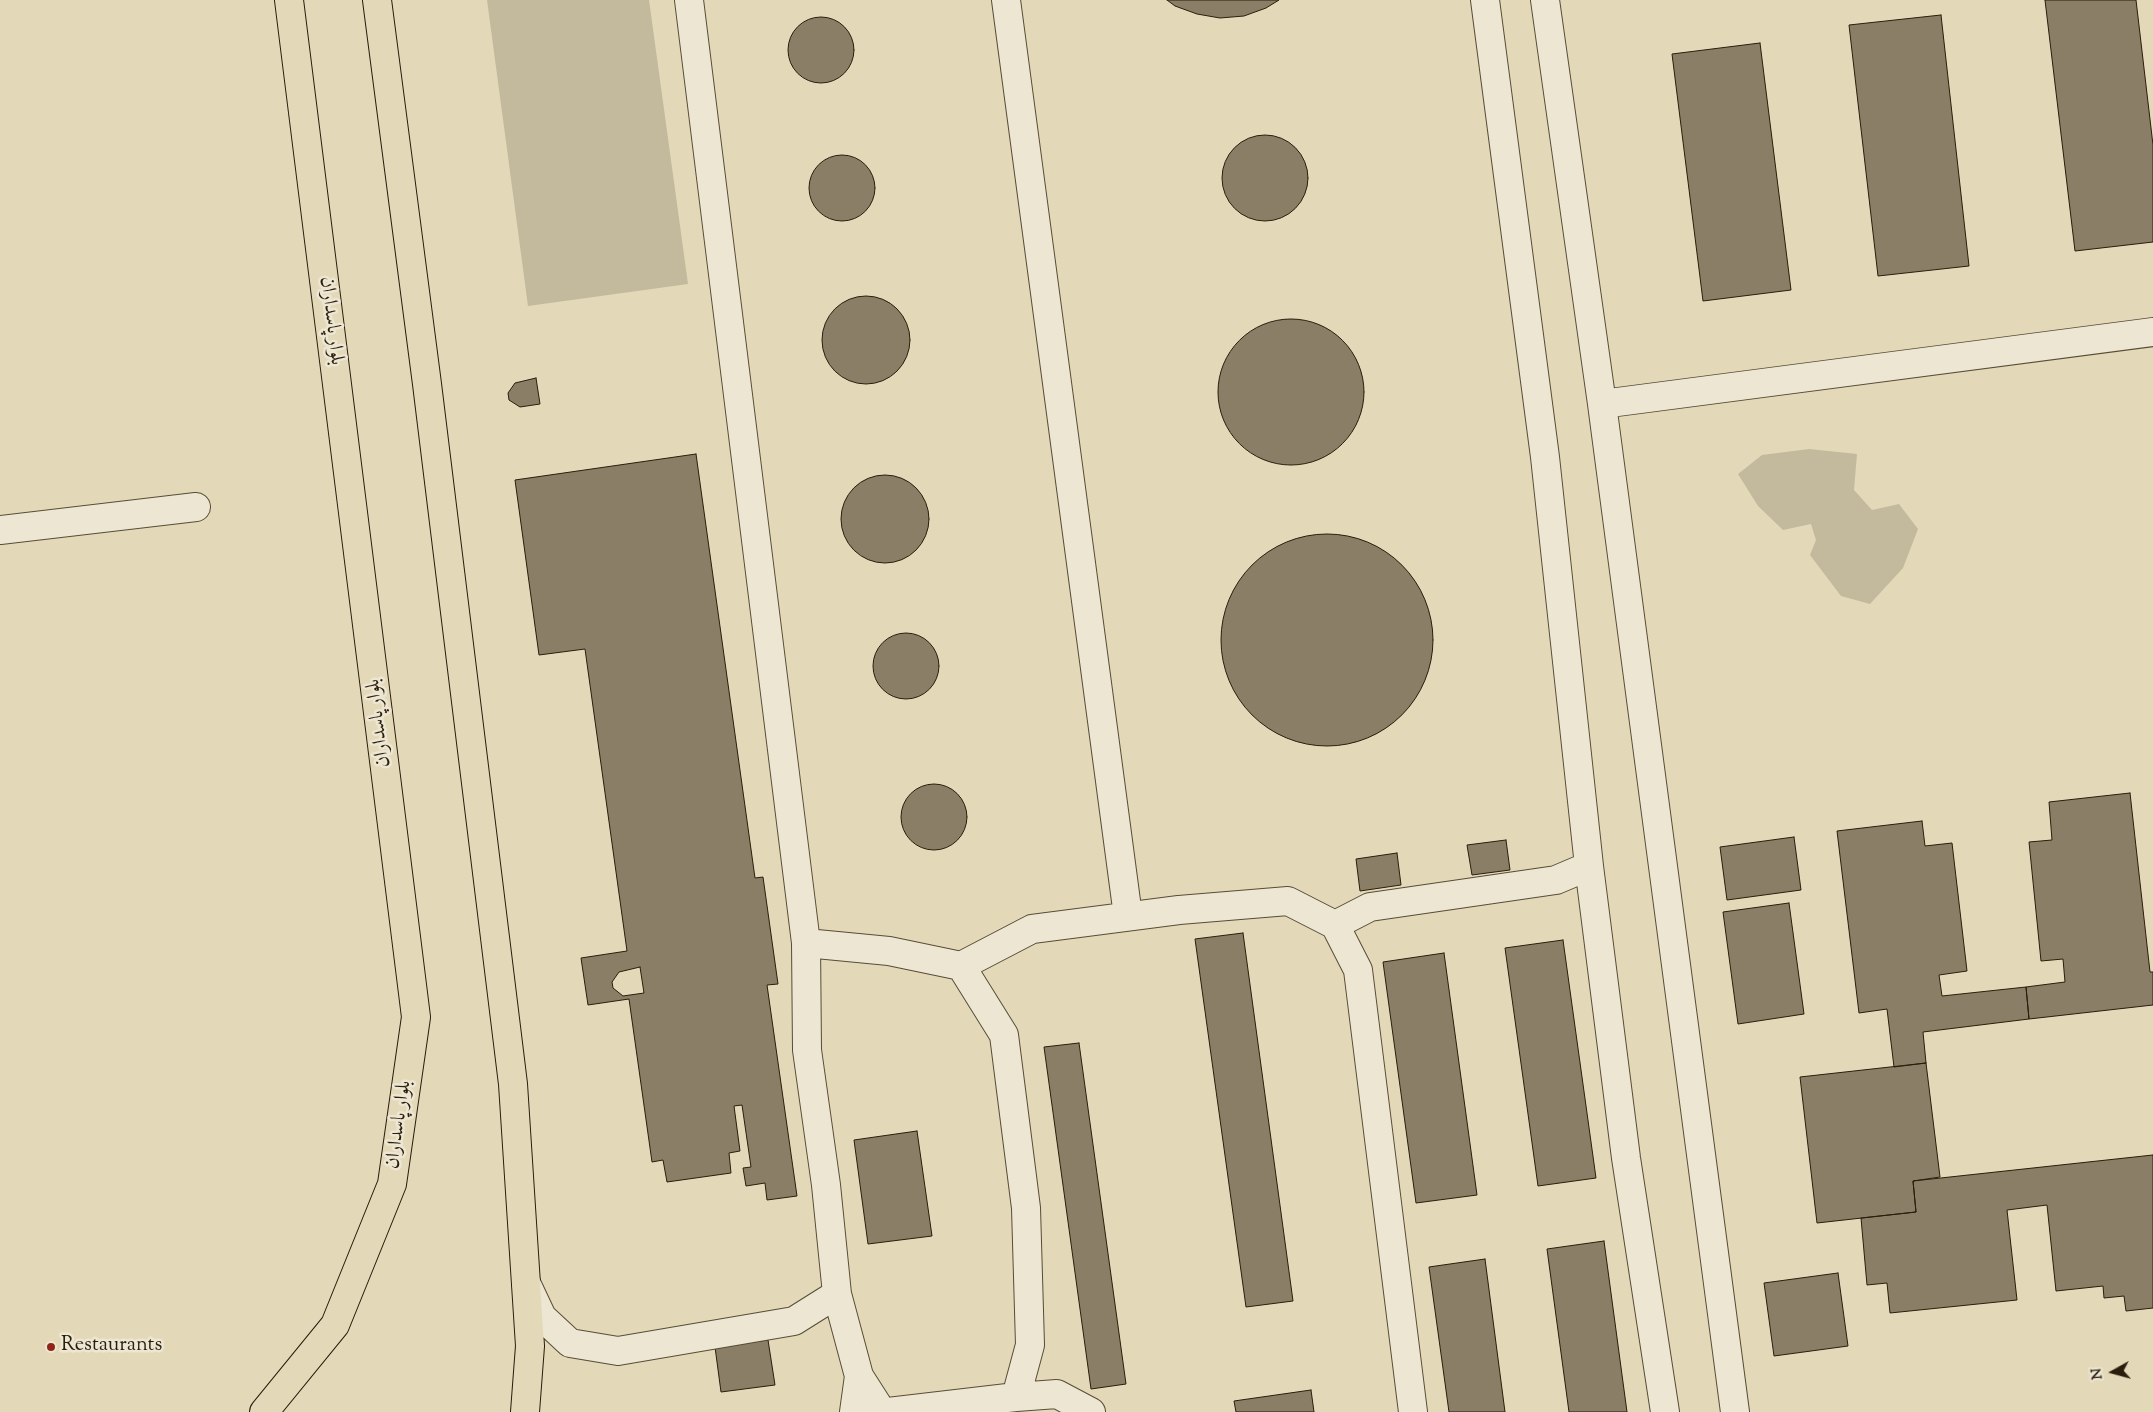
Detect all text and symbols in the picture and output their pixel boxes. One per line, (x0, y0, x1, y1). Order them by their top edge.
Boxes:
street label: بلوار پاسداران (313, 275, 347, 367)
street label: بلوار پاسداران (363, 677, 397, 769)
street label: بلوار پاسداران (382, 1079, 418, 1171)
place label: Restaurants (61, 1335, 162, 1359)
marker: Restaurants (45, 1341, 57, 1353)
north arrow (2088, 1347, 2138, 1397)
text: N (2088, 1367, 2109, 1381)

